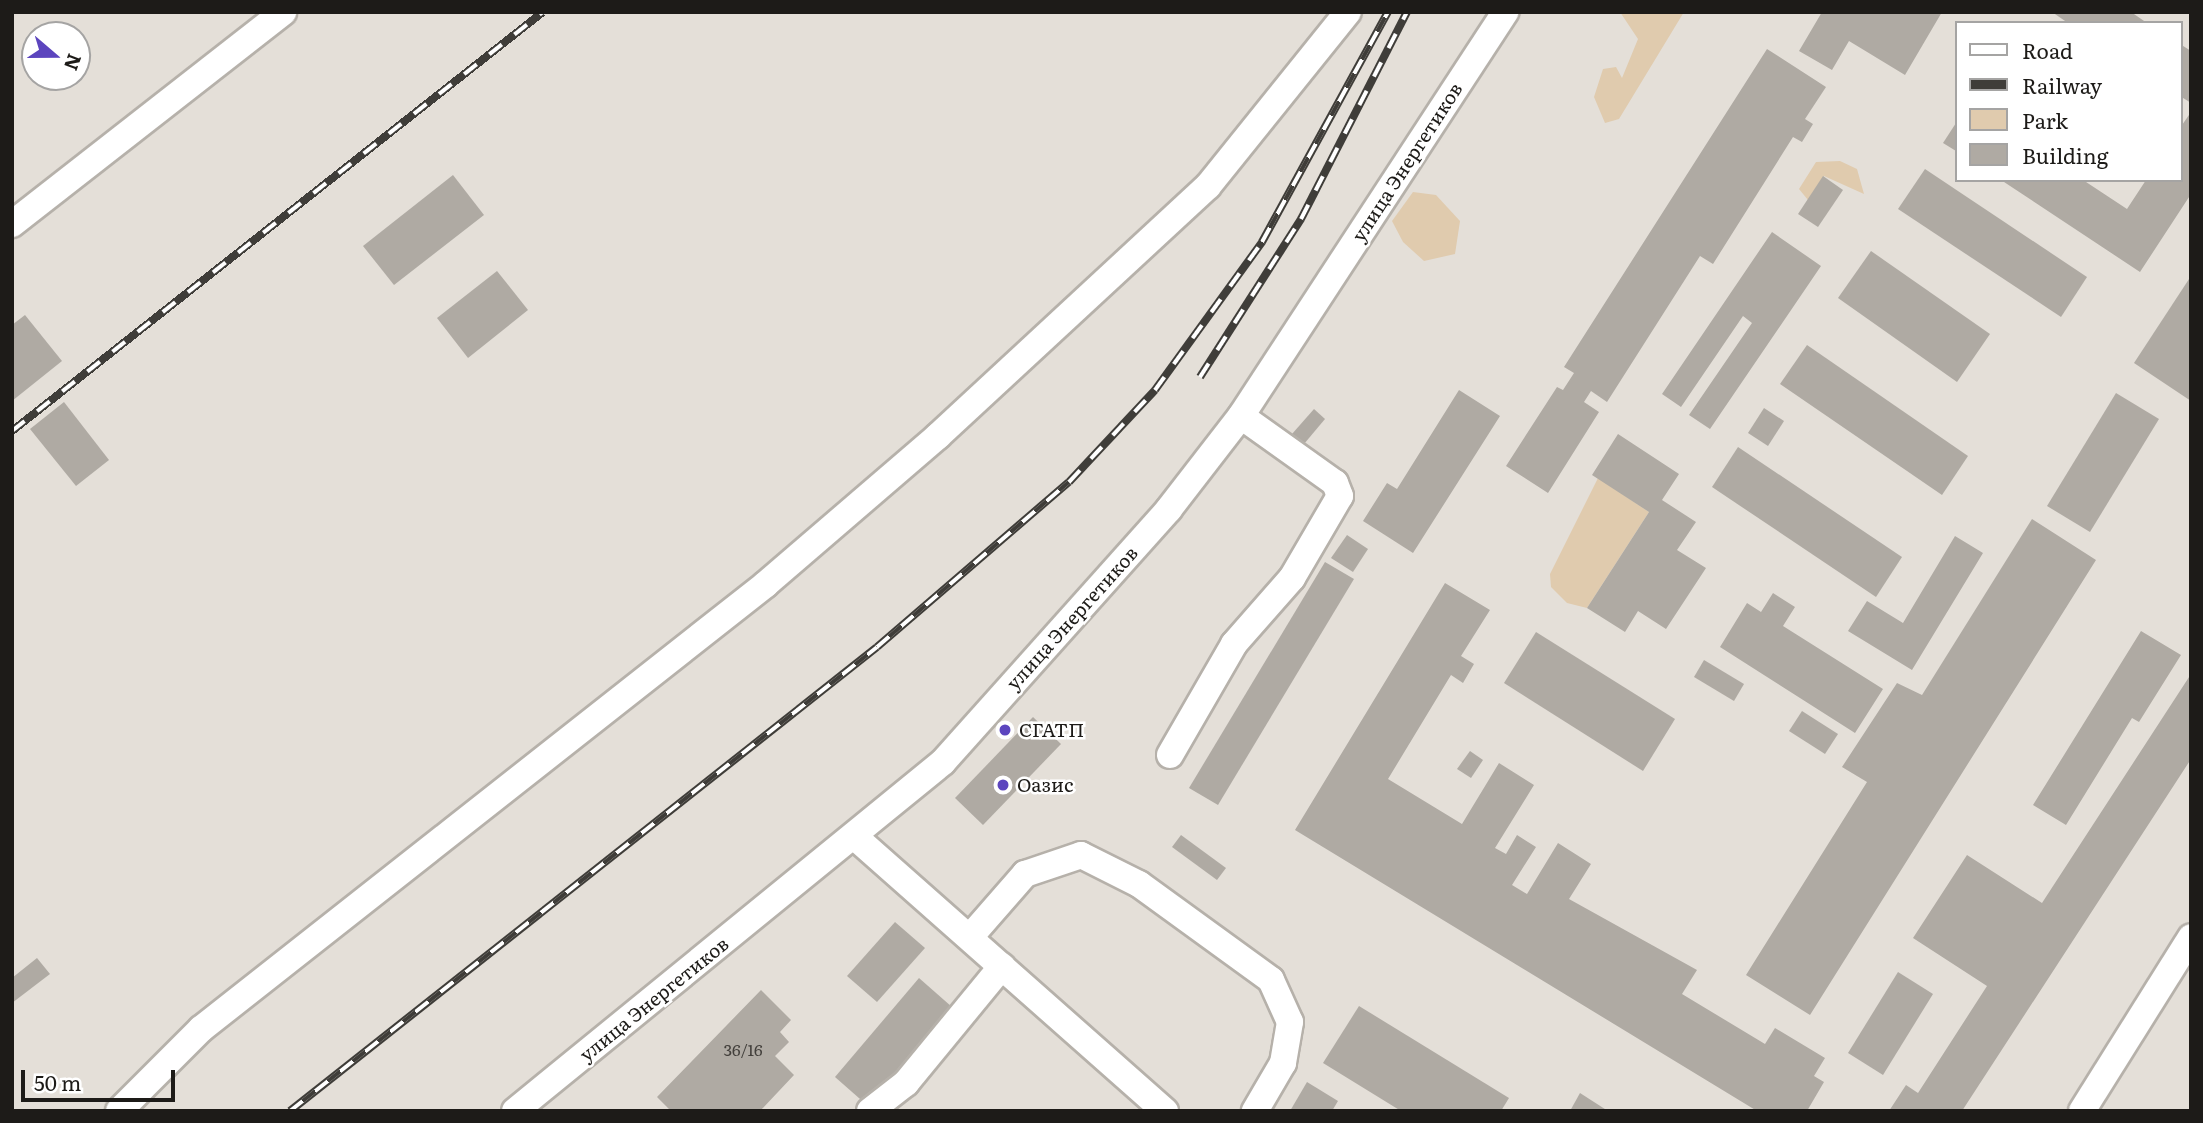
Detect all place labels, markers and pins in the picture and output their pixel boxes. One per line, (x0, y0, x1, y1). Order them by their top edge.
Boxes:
place label: СГАТП (1019, 719, 1084, 741)
marker: СГАТП (997, 722, 1013, 738)
place label: Оазис (1017, 774, 1073, 796)
marker: Оазис (995, 777, 1011, 793)

